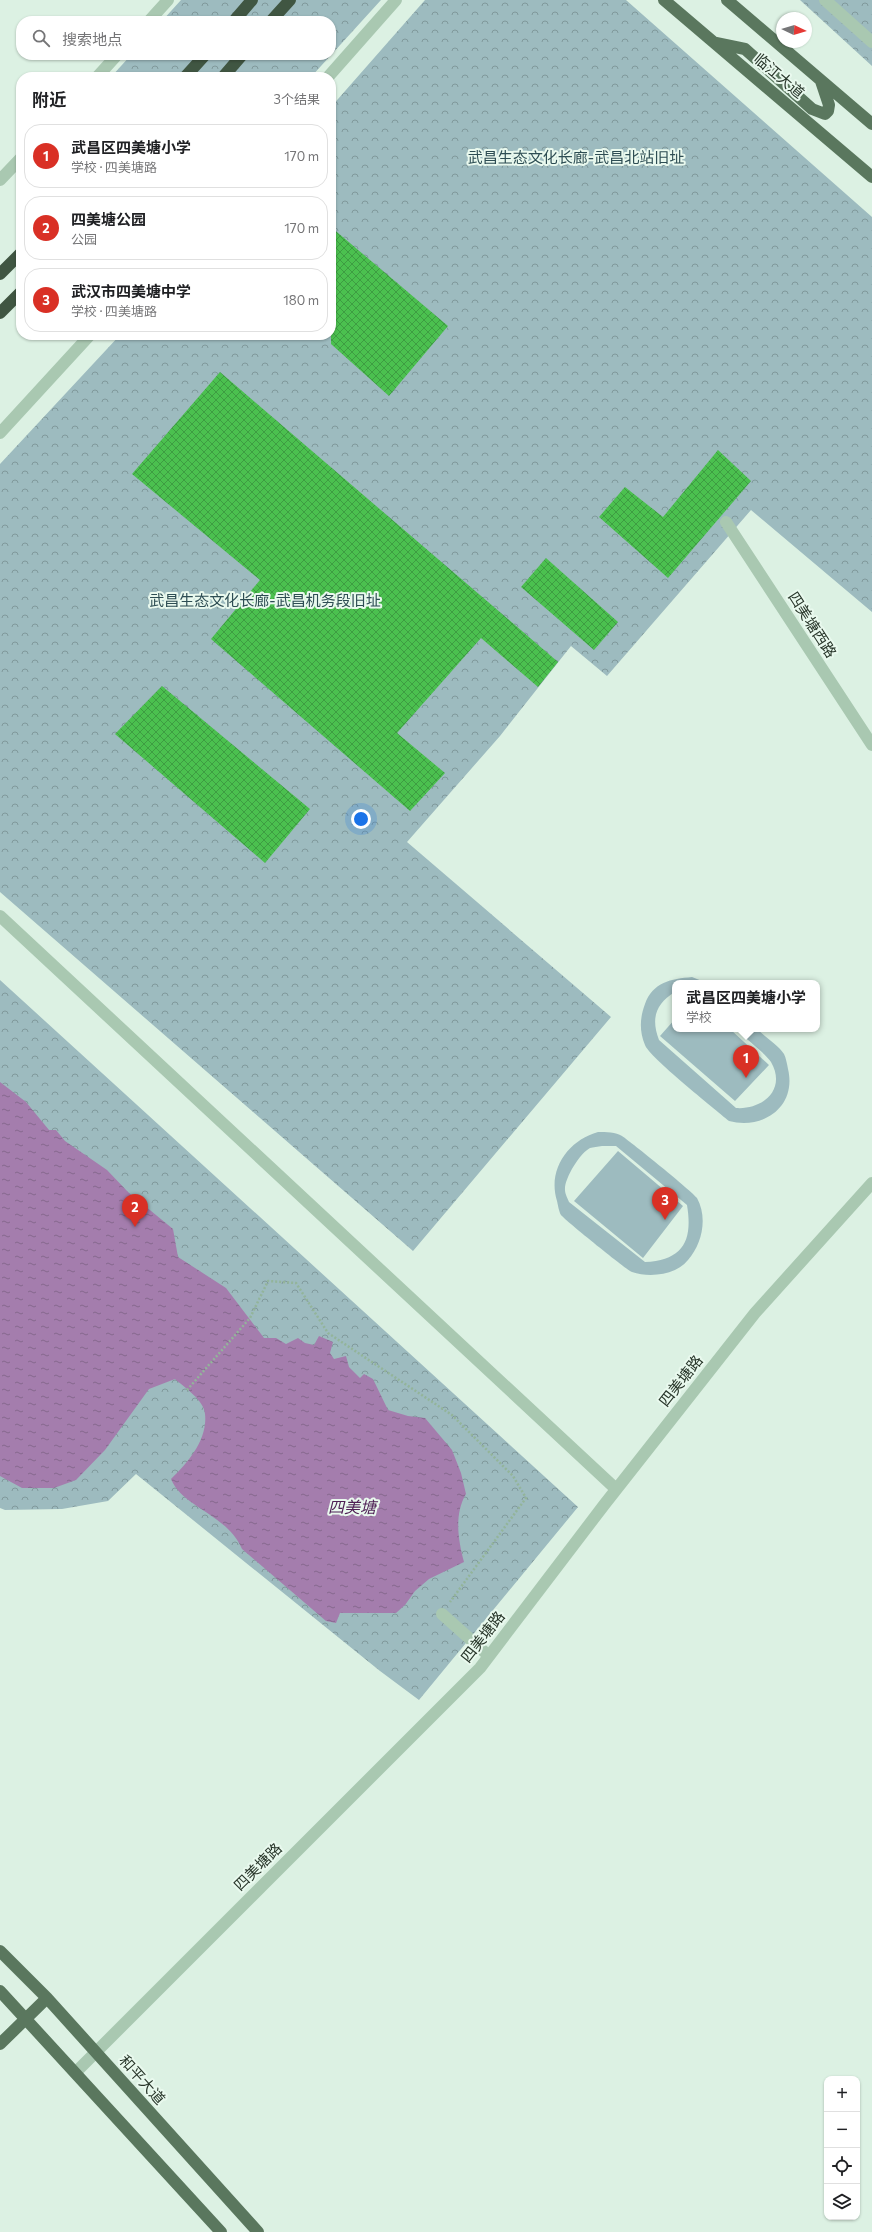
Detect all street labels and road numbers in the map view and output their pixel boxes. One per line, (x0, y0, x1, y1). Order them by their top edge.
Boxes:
street label: 临江大道 (751, 49, 808, 101)
street label: 四美塘西路 (785, 588, 841, 661)
street label: 四美塘路 (655, 1351, 706, 1410)
street label: 四美塘路 (457, 1607, 508, 1666)
street label: 四美塘路 (230, 1839, 285, 1894)
street label: 和平大道 (116, 2051, 170, 2108)

